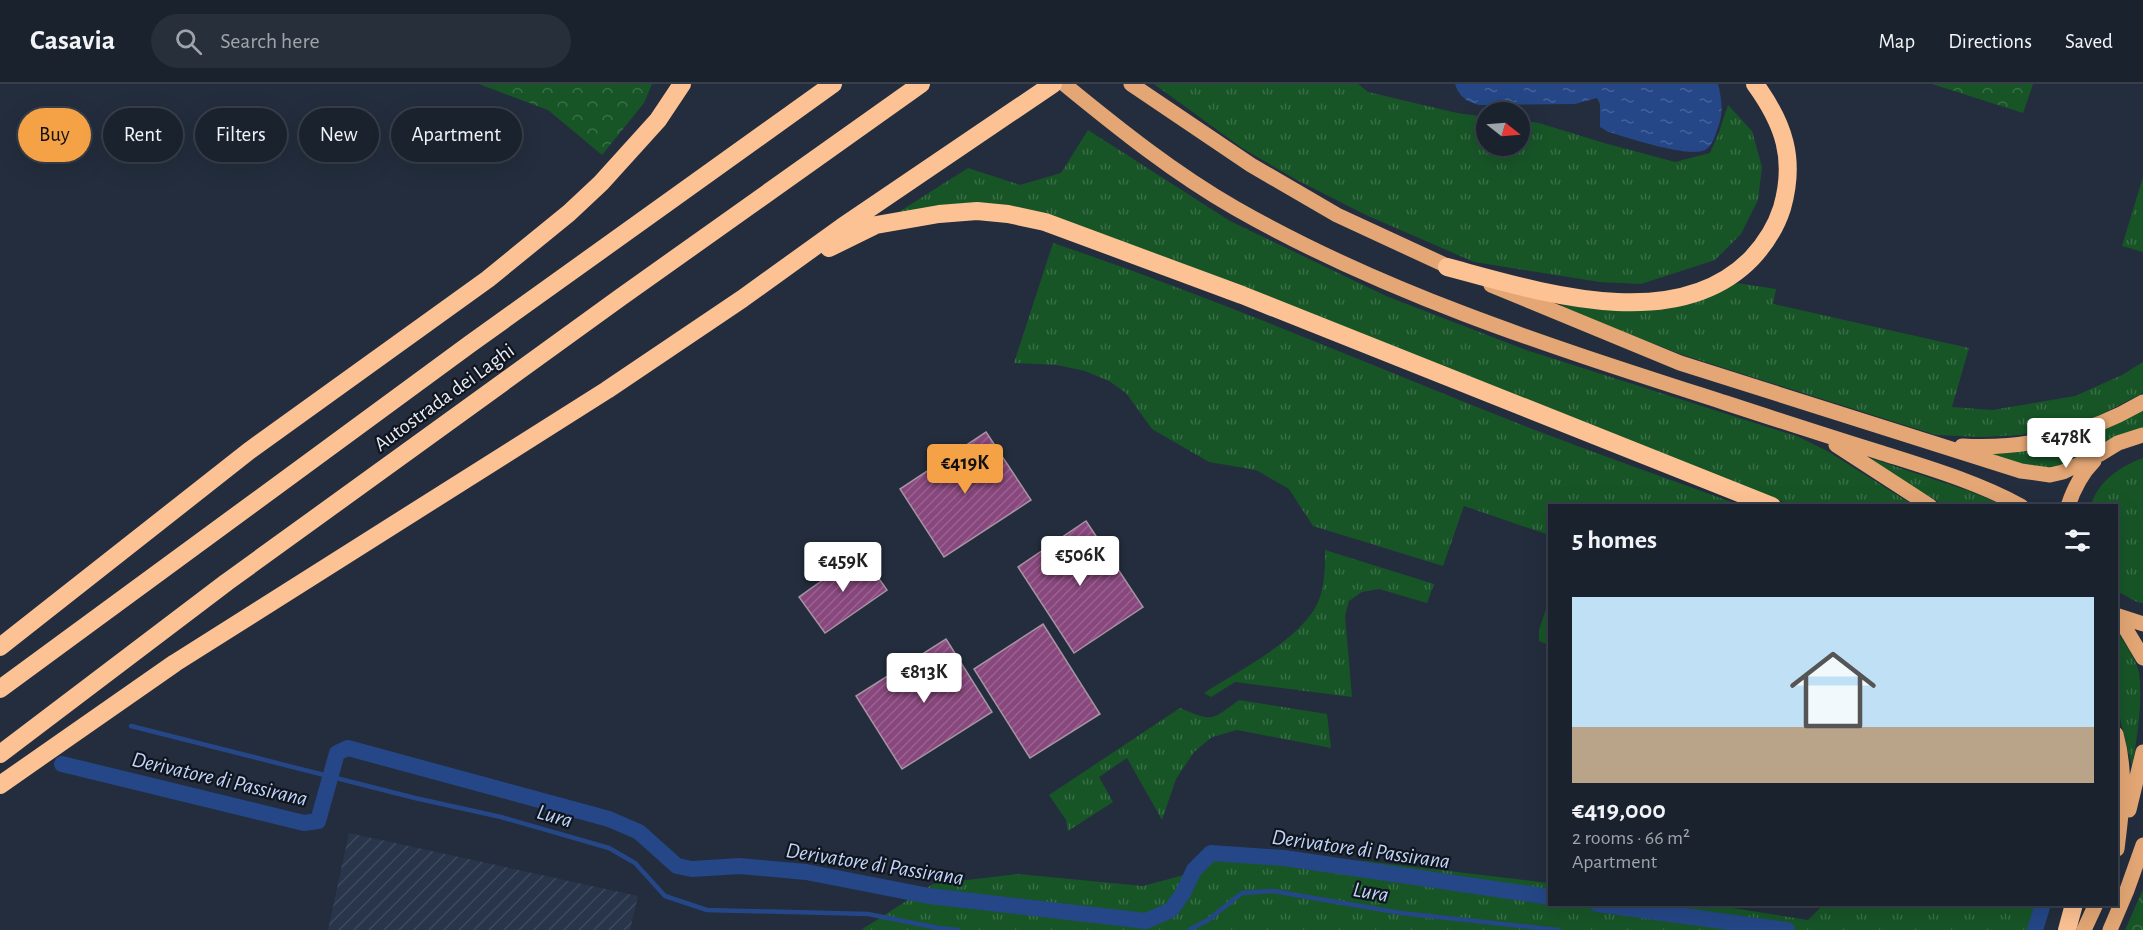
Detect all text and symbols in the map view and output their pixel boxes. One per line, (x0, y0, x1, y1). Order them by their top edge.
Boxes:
search box (151, 14, 571, 68)
icon: search (172, 25, 205, 58)
text: Casavia (30, 27, 115, 55)
text: Search here (220, 30, 320, 52)
text: Map (1879, 31, 1915, 52)
text: Directions (1948, 31, 2032, 52)
text: Saved (2065, 31, 2113, 52)
north arrow (1476, 102, 1530, 156)
map controls (1476, 102, 1530, 156)
chip: Buy (18, 108, 91, 162)
chip: Rent (103, 108, 183, 162)
chip: Filters (195, 108, 287, 162)
chip: New (299, 108, 379, 162)
chip: Apartment (391, 108, 522, 162)
street label: Autostrada dei Laghi (370, 340, 518, 455)
pin: €478K (2024, 418, 2108, 469)
text: €478K (2041, 427, 2091, 447)
pin: €419K (923, 444, 1007, 495)
text: €419K (941, 453, 989, 473)
icon: filters (2061, 524, 2094, 557)
text: 5 homes (1572, 527, 1657, 553)
pin: €506K (1038, 536, 1122, 587)
pin: €459K (801, 542, 885, 593)
text: €506K (1055, 545, 1105, 565)
text: €459K (818, 551, 868, 571)
icon: home (1779, 636, 1887, 744)
pin: €813K (882, 653, 966, 704)
text: €813K (901, 662, 947, 682)
water label: Derivatore di Passirana (130, 748, 310, 810)
text: €419,000 (1572, 797, 1666, 823)
water label: Lura (534, 800, 575, 831)
water label: Derivatore di Passirana (1270, 826, 1451, 872)
text: 2 rooms · 66 m² (1572, 828, 1690, 848)
water label: Derivatore di Passirana (784, 839, 965, 889)
text: Apartment (1572, 852, 1657, 872)
water label: Lura (1351, 878, 1390, 906)

